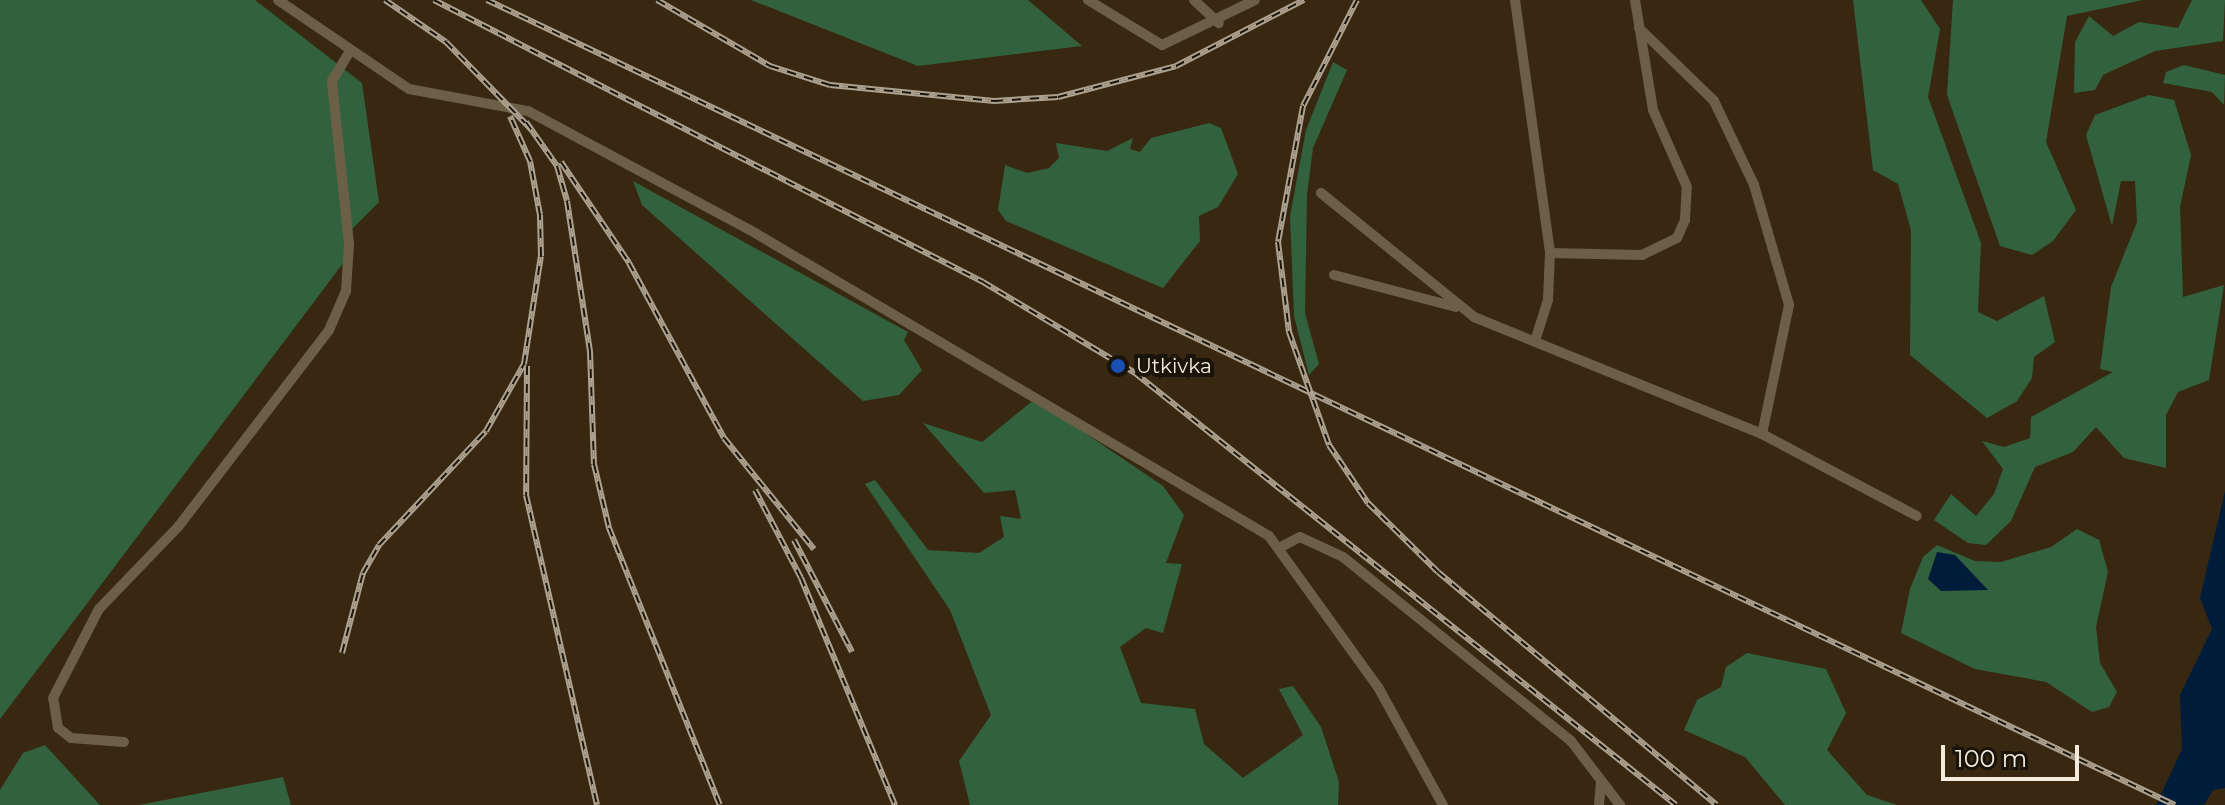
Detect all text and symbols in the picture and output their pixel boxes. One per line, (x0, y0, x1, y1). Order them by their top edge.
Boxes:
place label: Utkivka (1136, 354, 1212, 378)
marker: Utkivka (1107, 355, 1129, 377)
scale bar (1945, 729, 2083, 779)
text: 100 m (1955, 744, 2027, 773)

